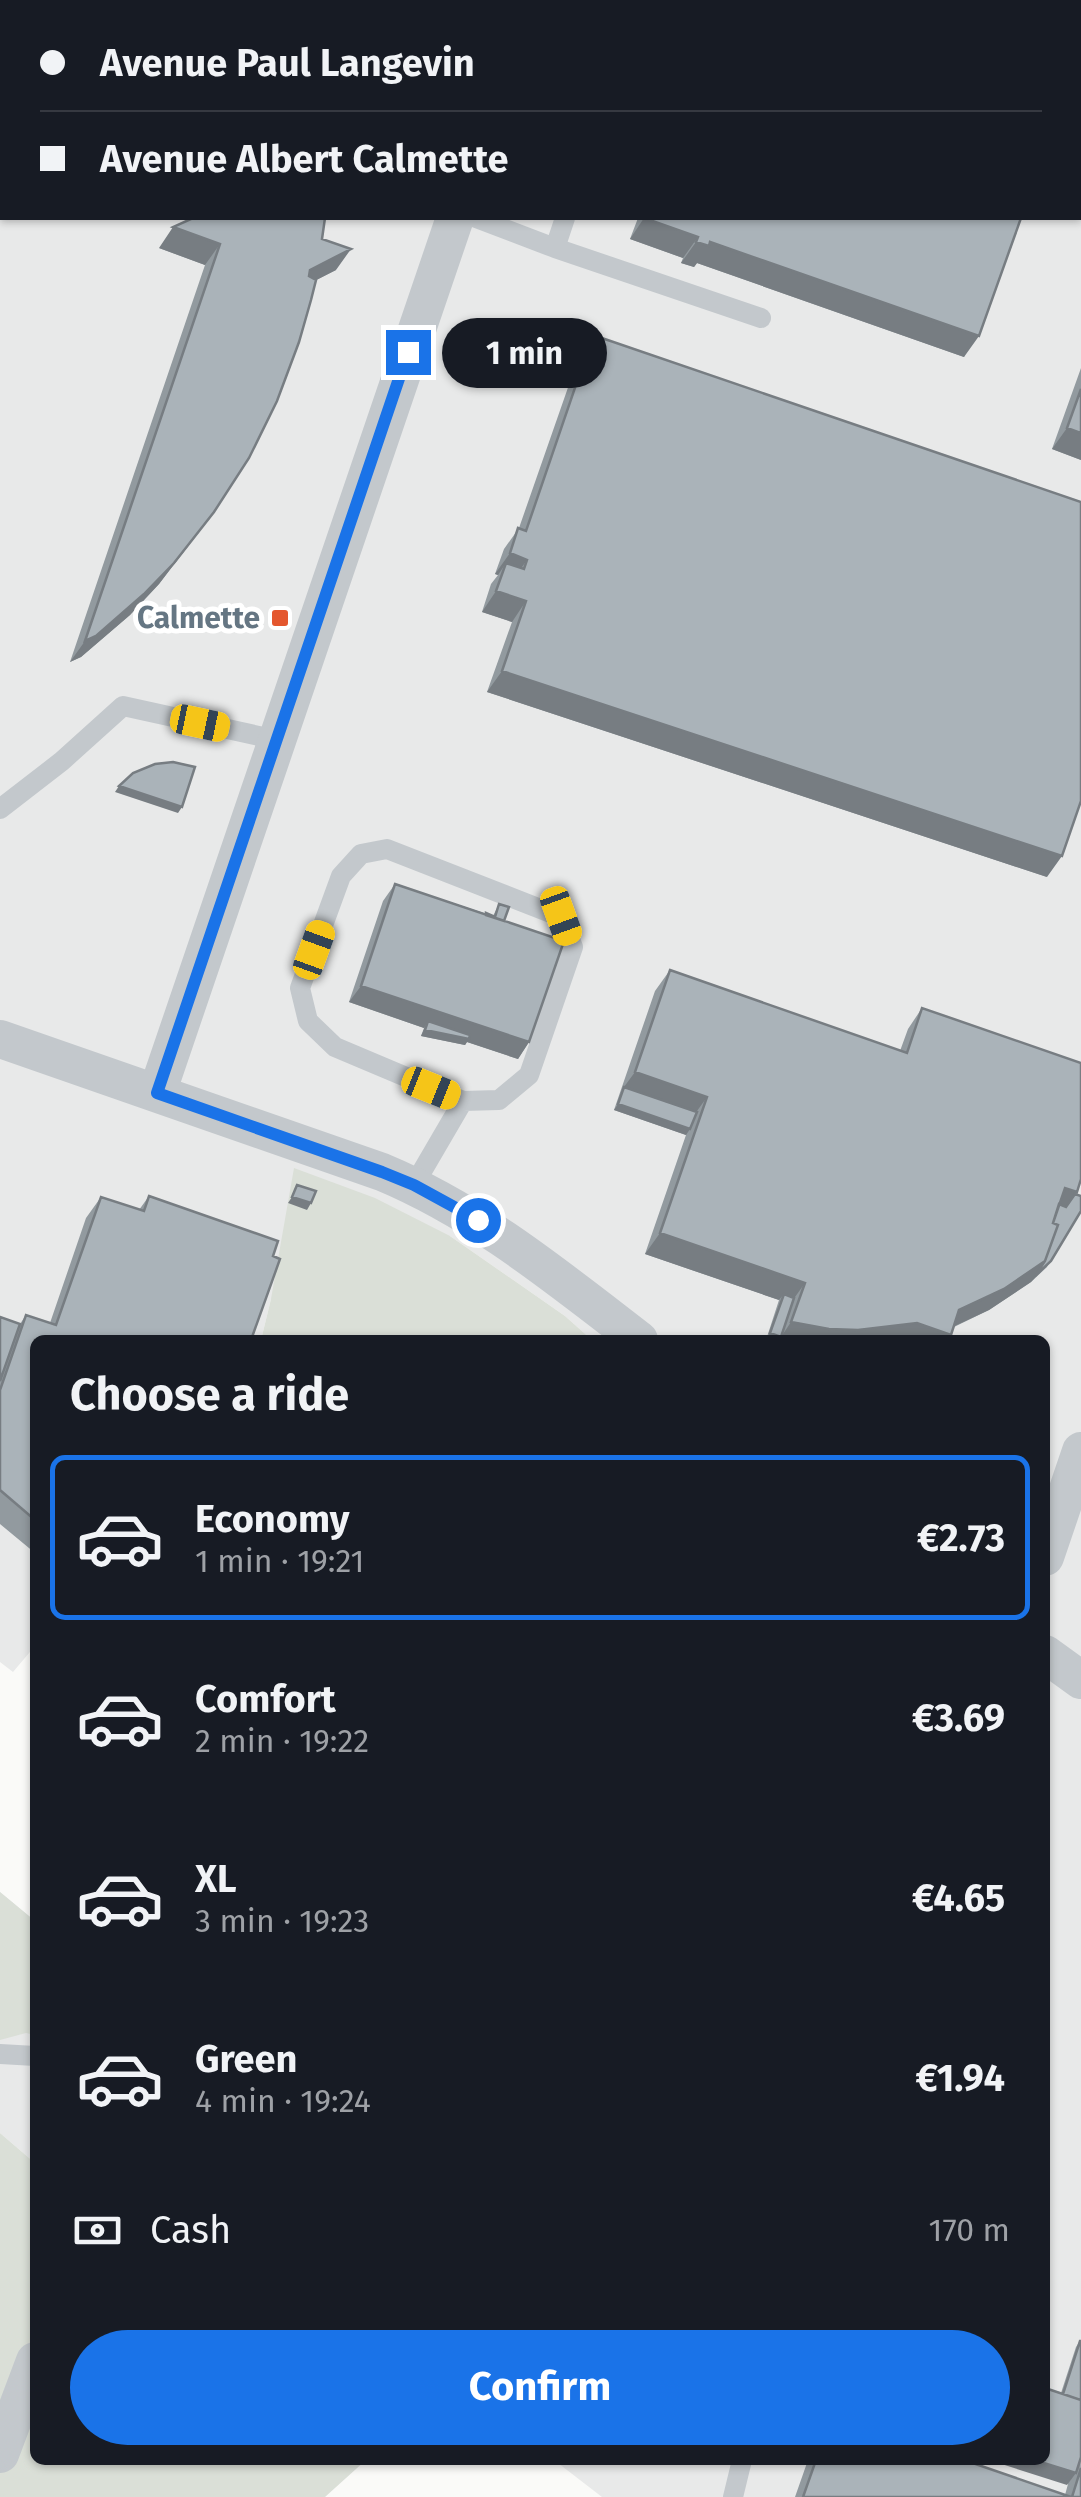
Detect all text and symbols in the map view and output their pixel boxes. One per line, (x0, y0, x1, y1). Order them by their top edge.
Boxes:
text: Avenue Paul Langevin (100, 40, 475, 86)
text: Avenue Albert Calmette (100, 136, 508, 182)
callout: 1 min (443, 317, 608, 387)
route end (386, 330, 431, 375)
text: 1 min (486, 334, 563, 372)
place label: Calmette (137, 600, 260, 636)
marker: Calmette (269, 607, 291, 629)
car (168, 702, 232, 744)
car (537, 883, 585, 949)
car (290, 917, 338, 983)
car (398, 1063, 464, 1113)
route start (456, 1198, 501, 1243)
text: Choose a ride (70, 1368, 349, 1422)
icon: car (75, 1493, 165, 1583)
text: Economy (195, 1496, 350, 1542)
text: €2.73 (917, 1515, 1005, 1561)
text: 1 min · 19:21 (195, 1542, 364, 1580)
icon: car (75, 1673, 165, 1763)
text: Comfort (195, 1676, 336, 1722)
text: €3.69 (912, 1695, 1005, 1741)
text: 2 min · 19:22 (195, 1722, 369, 1760)
icon: car (75, 1853, 165, 1943)
text: XL (195, 1856, 237, 1902)
text: €4.65 (912, 1875, 1005, 1921)
text: 3 min · 19:23 (195, 1902, 369, 1940)
icon: car (75, 2033, 165, 2123)
text: Green (195, 2036, 298, 2082)
text: €1.94 (915, 2055, 1005, 2101)
text: 4 min · 19:24 (195, 2082, 371, 2120)
icon: cash (70, 2203, 125, 2258)
text: Cash (150, 2207, 231, 2253)
text: 170 m (929, 2211, 1010, 2249)
button: Confirm (70, 2330, 1010, 2445)

